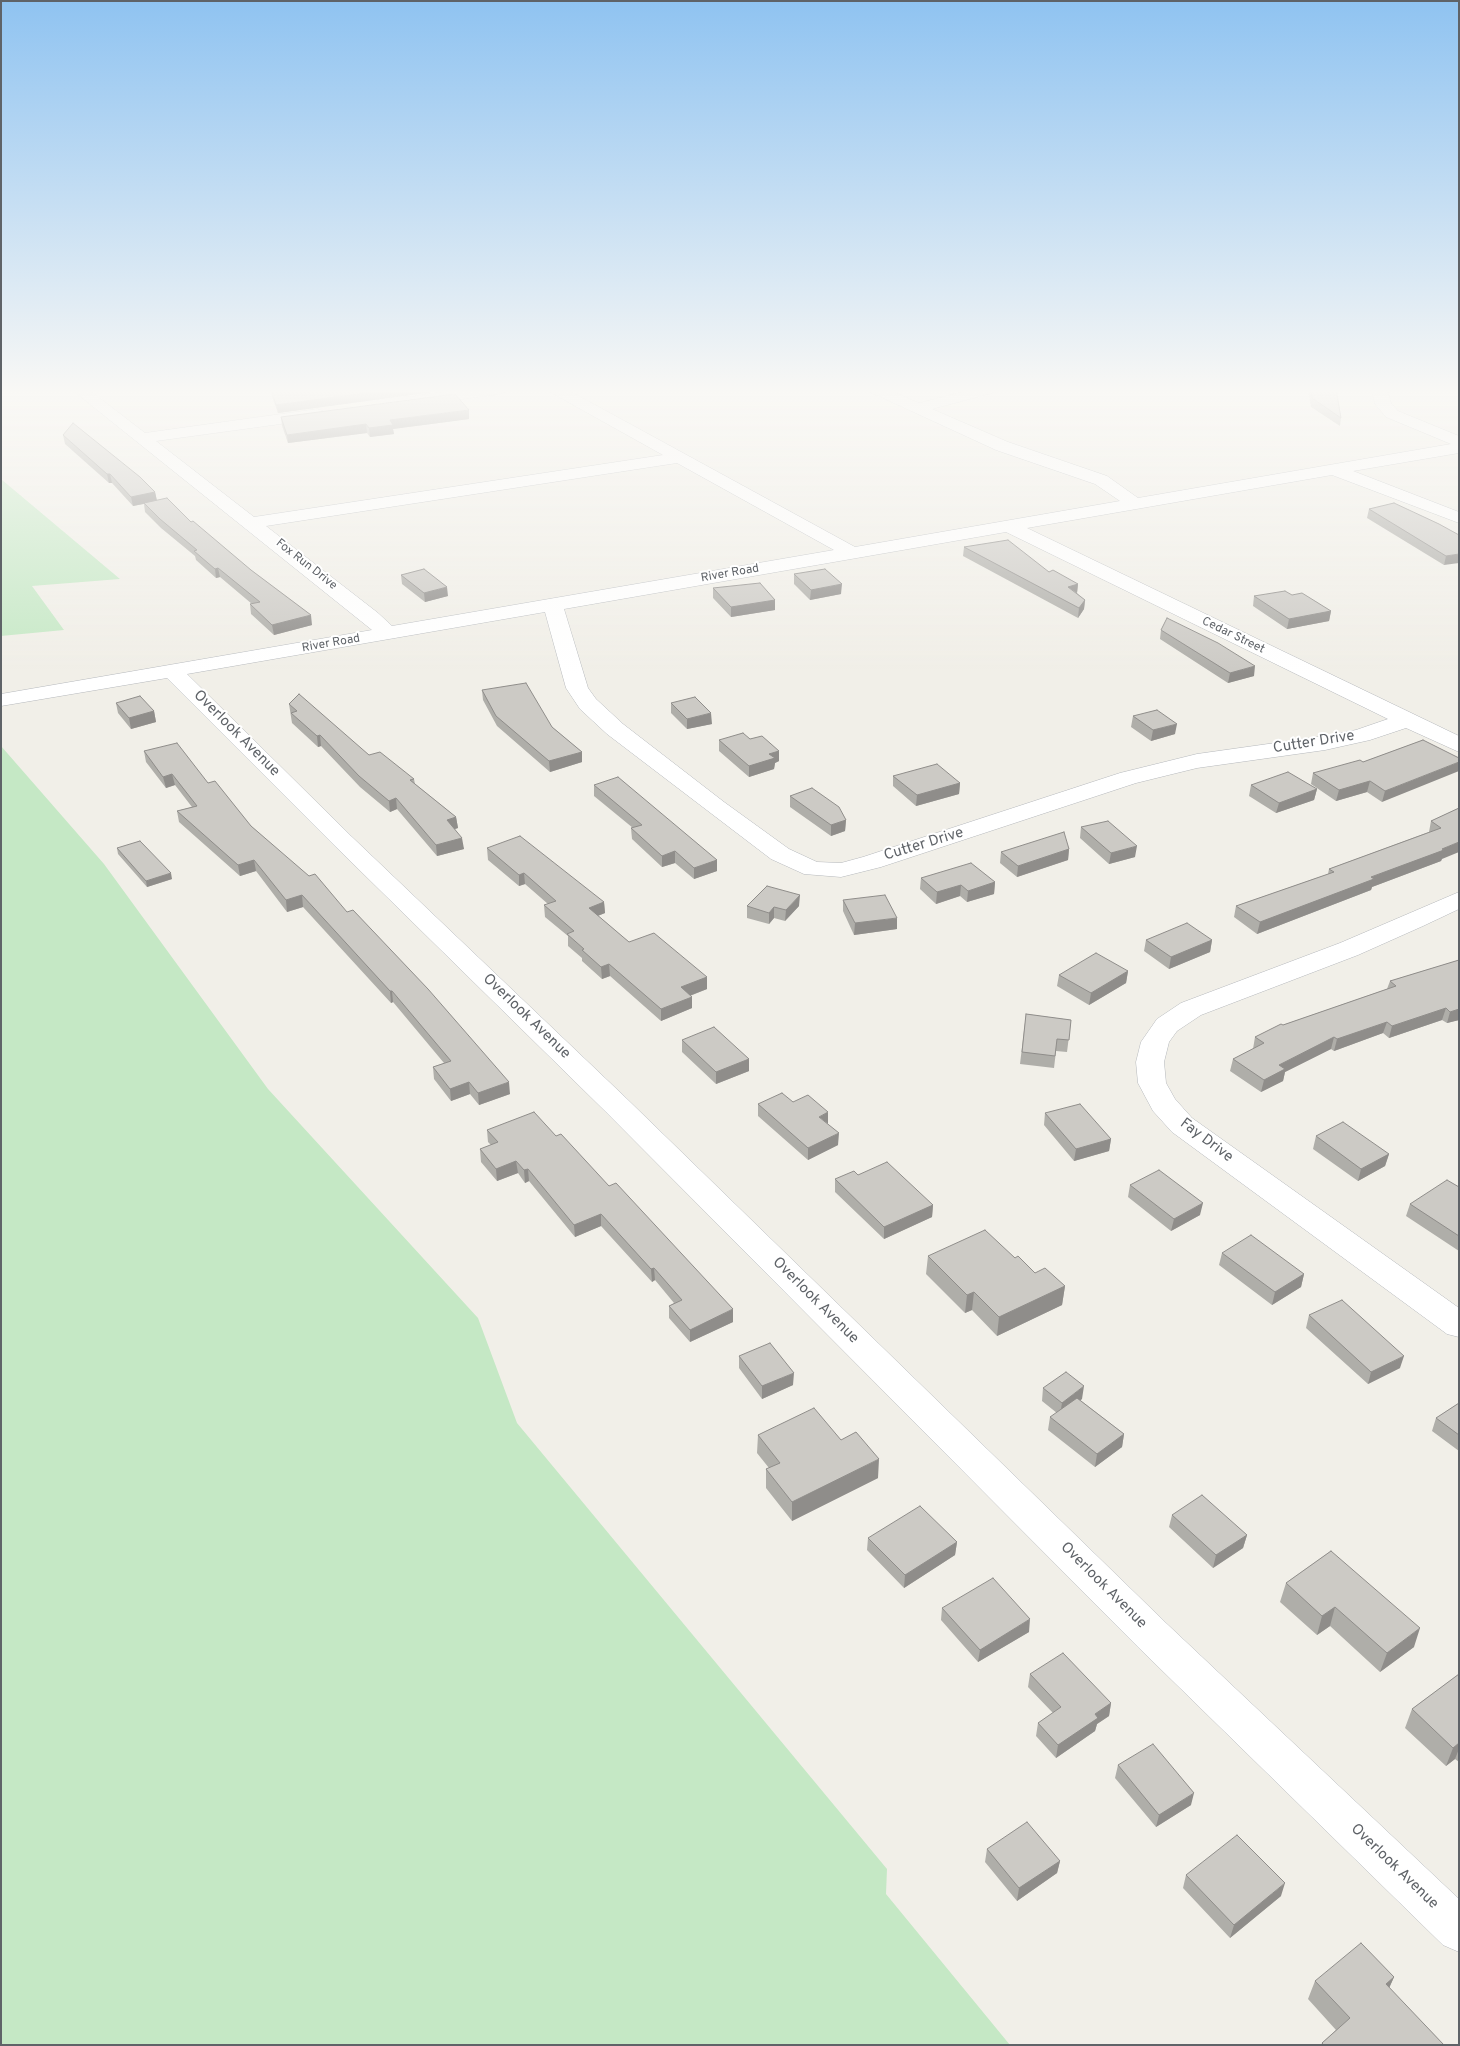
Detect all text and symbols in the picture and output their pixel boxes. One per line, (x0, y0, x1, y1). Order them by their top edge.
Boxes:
street label: Fox Run Drive (272, 537, 340, 593)
street label: River Road (700, 562, 760, 586)
street label: Cedar Street (1199, 615, 1267, 657)
street label: River Road (301, 632, 361, 656)
street label: Overlook Avenue (189, 687, 283, 781)
street label: Cutter Drive (1272, 728, 1356, 758)
street label: Cutter Drive (882, 824, 966, 866)
street label: Overlook Avenue (478, 971, 574, 1063)
street label: Fay Drive (1176, 1115, 1236, 1167)
street label: Overlook Avenue (768, 1254, 862, 1348)
street label: Overlook Avenue (1056, 1539, 1150, 1633)
street label: Overlook Avenue (1346, 1821, 1442, 1913)

